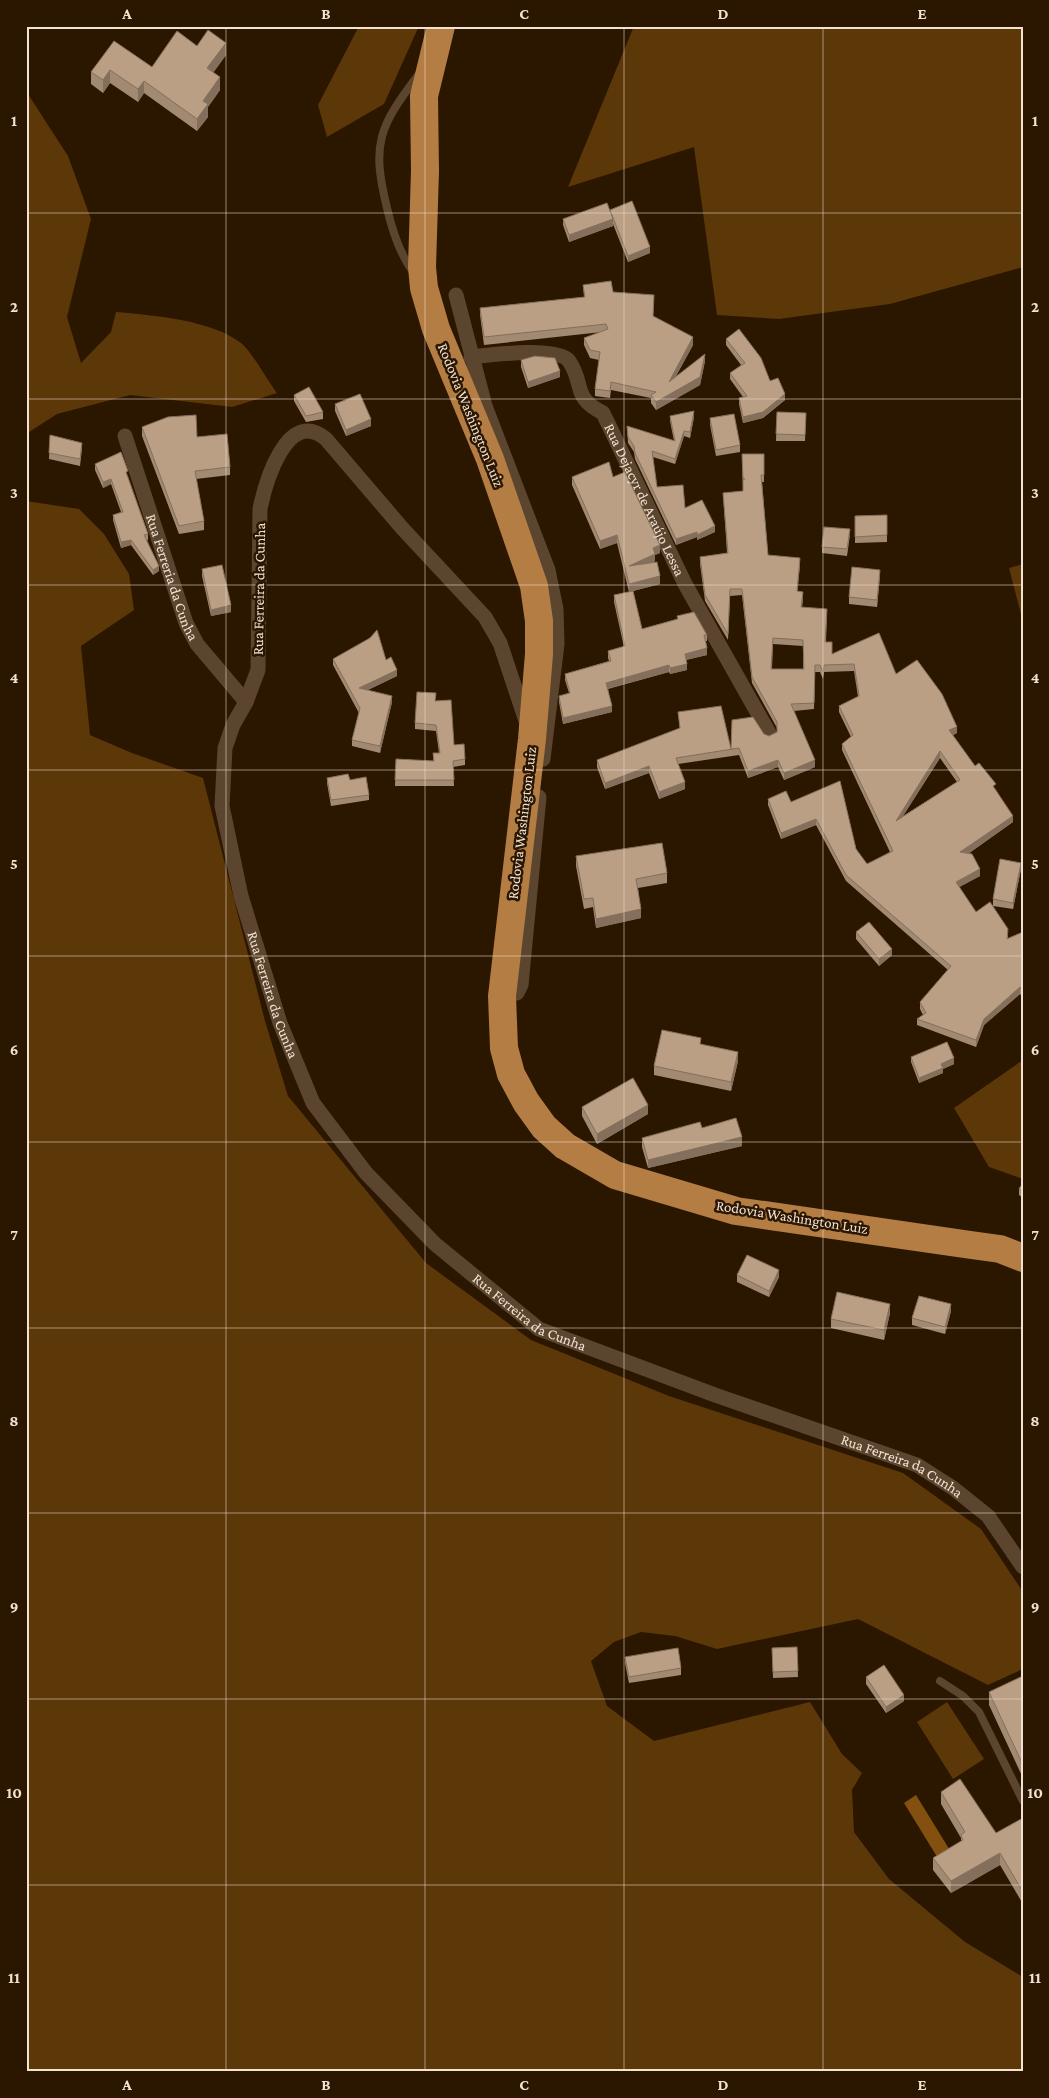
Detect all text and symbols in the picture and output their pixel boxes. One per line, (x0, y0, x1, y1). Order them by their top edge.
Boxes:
text: A (121, 5, 132, 22)
text: B (321, 5, 331, 22)
text: C (519, 5, 529, 22)
text: D (717, 5, 729, 22)
text: E (917, 5, 927, 22)
text: 1 (11, 112, 17, 129)
text: 1 (1032, 112, 1038, 129)
text: 2 (10, 298, 18, 315)
text: 2 (1031, 298, 1039, 315)
street label: Rodovia Washington Luiz (434, 341, 507, 490)
street label: Rua Dejacyr de Araújo Lessa (601, 421, 688, 579)
text: 3 (10, 484, 18, 501)
text: 3 (1031, 484, 1039, 501)
street label: Rua Ferreria da Cunha (143, 512, 202, 643)
street label: Rua Ferreira da Cunha (250, 523, 268, 655)
text: 4 (10, 669, 19, 686)
text: 4 (1031, 669, 1040, 686)
street label: Rodovia Washington Luiz (505, 746, 540, 900)
text: 5 (10, 855, 18, 872)
text: 5 (1031, 855, 1039, 872)
street label: Rua Ferreira da Cunha (244, 929, 302, 1061)
text: 6 (10, 1041, 18, 1058)
text: 6 (1031, 1041, 1039, 1058)
street label: Rodovia Washington Luiz (715, 1197, 869, 1238)
text: 7 (10, 1226, 18, 1243)
text: 7 (1031, 1226, 1039, 1243)
street label: Rua Ferreira da Cunha (470, 1270, 588, 1354)
text: 8 (9, 1412, 19, 1429)
text: 8 (1030, 1412, 1040, 1429)
street label: Rua Ferreira da Cunha (839, 1431, 966, 1501)
text: 9 (10, 1598, 18, 1615)
text: 9 (1031, 1598, 1039, 1615)
text: 10 (6, 1784, 22, 1801)
text: 10 (1027, 1784, 1043, 1801)
text: 11 (8, 1969, 20, 1986)
text: 11 (1029, 1969, 1041, 1986)
text: A (121, 2076, 132, 2093)
text: B (321, 2076, 331, 2093)
text: C (519, 2076, 529, 2093)
text: D (717, 2076, 729, 2093)
text: E (917, 2076, 927, 2093)

